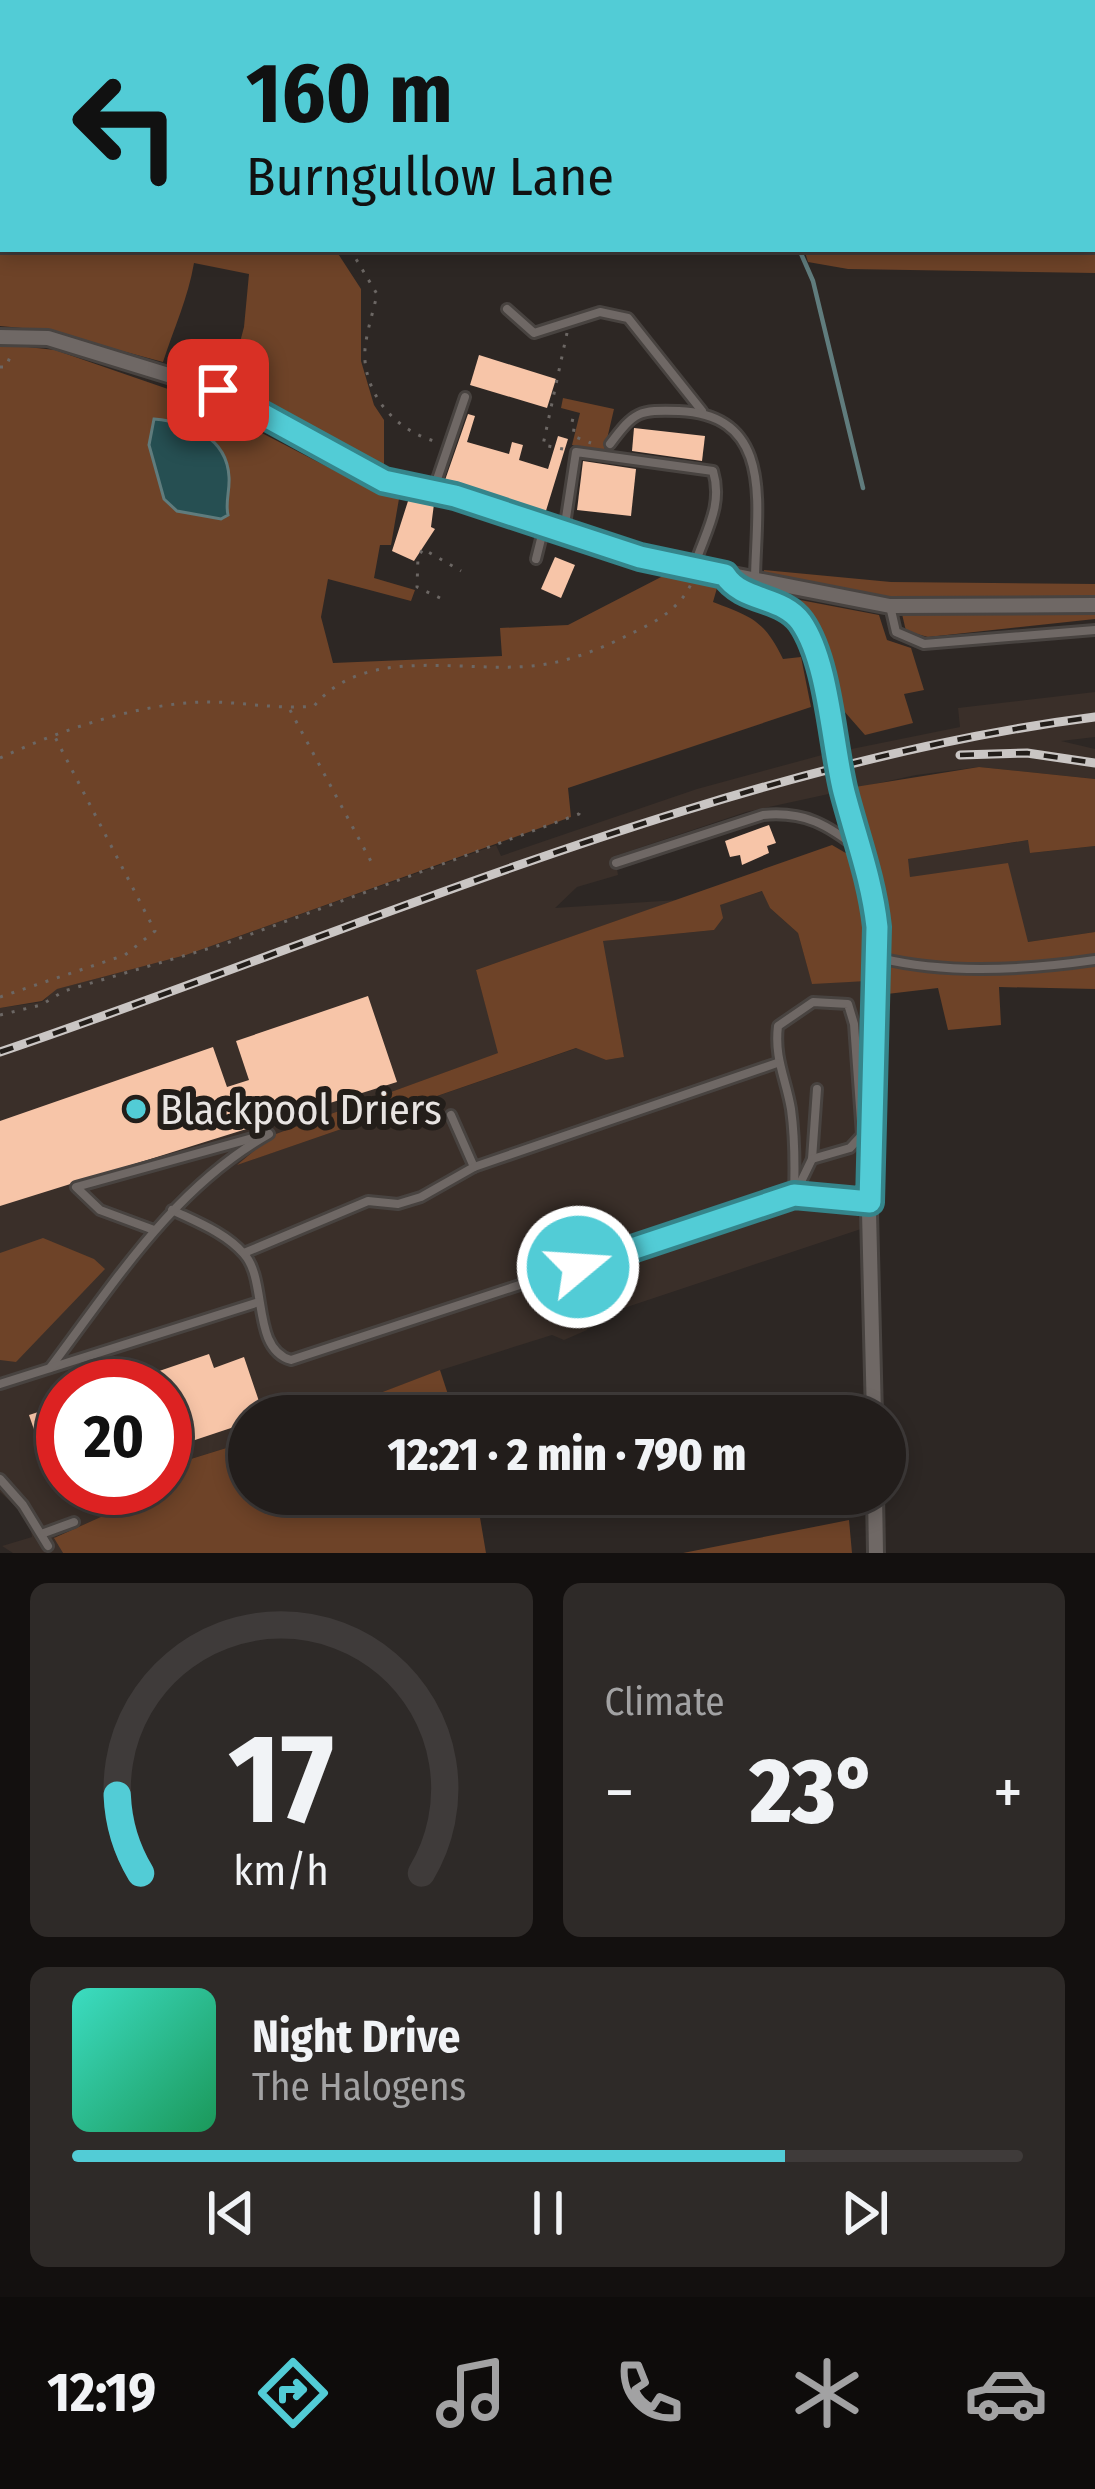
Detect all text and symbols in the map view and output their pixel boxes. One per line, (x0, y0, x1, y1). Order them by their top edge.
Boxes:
text: 160 m (246, 43, 453, 144)
icon: left (48, 48, 204, 204)
text: Burngullow Lane (246, 145, 614, 209)
pin (167, 339, 269, 441)
icon: arrive (185, 357, 251, 423)
place label: Blackpool Driers (160, 1085, 442, 1135)
marker: Blackpool Driers (123, 1096, 149, 1122)
position arrow (515, 1204, 641, 1330)
speed limit sign: 20 (36, 1359, 192, 1515)
text: 12:21 · 2 min · 790 m (388, 1428, 746, 1482)
text: Climate (605, 1679, 725, 1725)
text: 17 (228, 1705, 334, 1855)
text: 23° (750, 1738, 877, 1846)
text: − (605, 1753, 634, 1832)
text: + (993, 1753, 1023, 1832)
text: km/h (233, 1845, 329, 1896)
text: Night Drive (252, 2010, 460, 2064)
text: The Halogens (252, 2064, 466, 2110)
icon: previous (198, 2180, 264, 2246)
icon: pause (515, 2180, 581, 2246)
icon: next (832, 2180, 898, 2246)
icon: directions (251, 2351, 335, 2435)
icon: music (429, 2351, 513, 2435)
icon: phone (607, 2351, 691, 2435)
icon: climate (785, 2351, 869, 2435)
icon: car (964, 2351, 1048, 2435)
text: 12:19 (47, 2361, 156, 2425)

